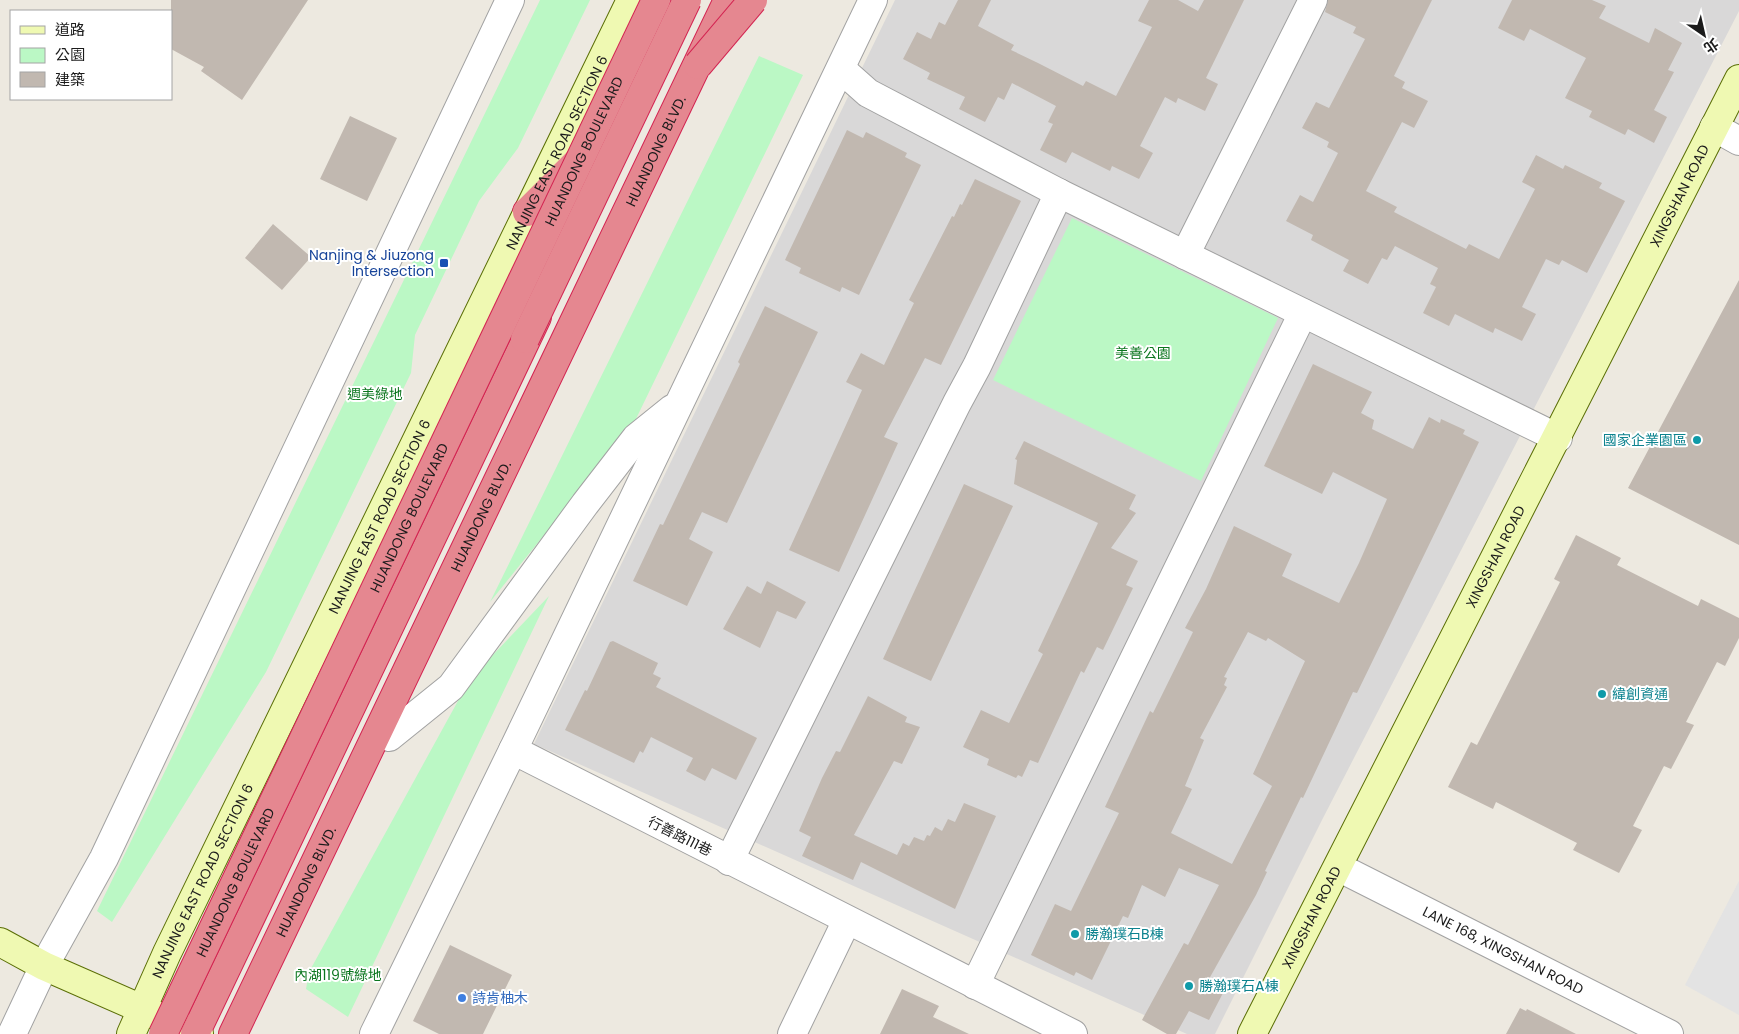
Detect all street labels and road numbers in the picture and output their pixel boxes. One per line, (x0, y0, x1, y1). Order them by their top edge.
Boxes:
street label: NANJING EAST ROAD SECTION 6 (501, 52, 613, 253)
street label: HUANDONG BOULEVARD (540, 73, 628, 229)
street label: HUANDONG BLVD. (621, 92, 691, 210)
street label: XINGSHAN ROAD (1645, 141, 1714, 250)
street label: NANJING EAST ROAD SECTION 6 (324, 416, 435, 617)
street label: HUANDONG BOULEVARD (365, 440, 453, 596)
street label: HUANDONG BLVD. (446, 457, 516, 575)
street label: XINGSHAN ROAD (1461, 502, 1530, 611)
street label: NANJING EAST ROAD SECTION 6 (147, 780, 258, 981)
street label: HUANDONG BOULEVARD (191, 804, 280, 960)
street label: 行善路111巷 (645, 811, 715, 861)
street label: HUANDONG BLVD. (271, 823, 341, 940)
street label: XINGSHAN ROAD (1277, 862, 1346, 972)
street label: LANE 168, XINGSHAN ROAD (1419, 901, 1587, 999)

